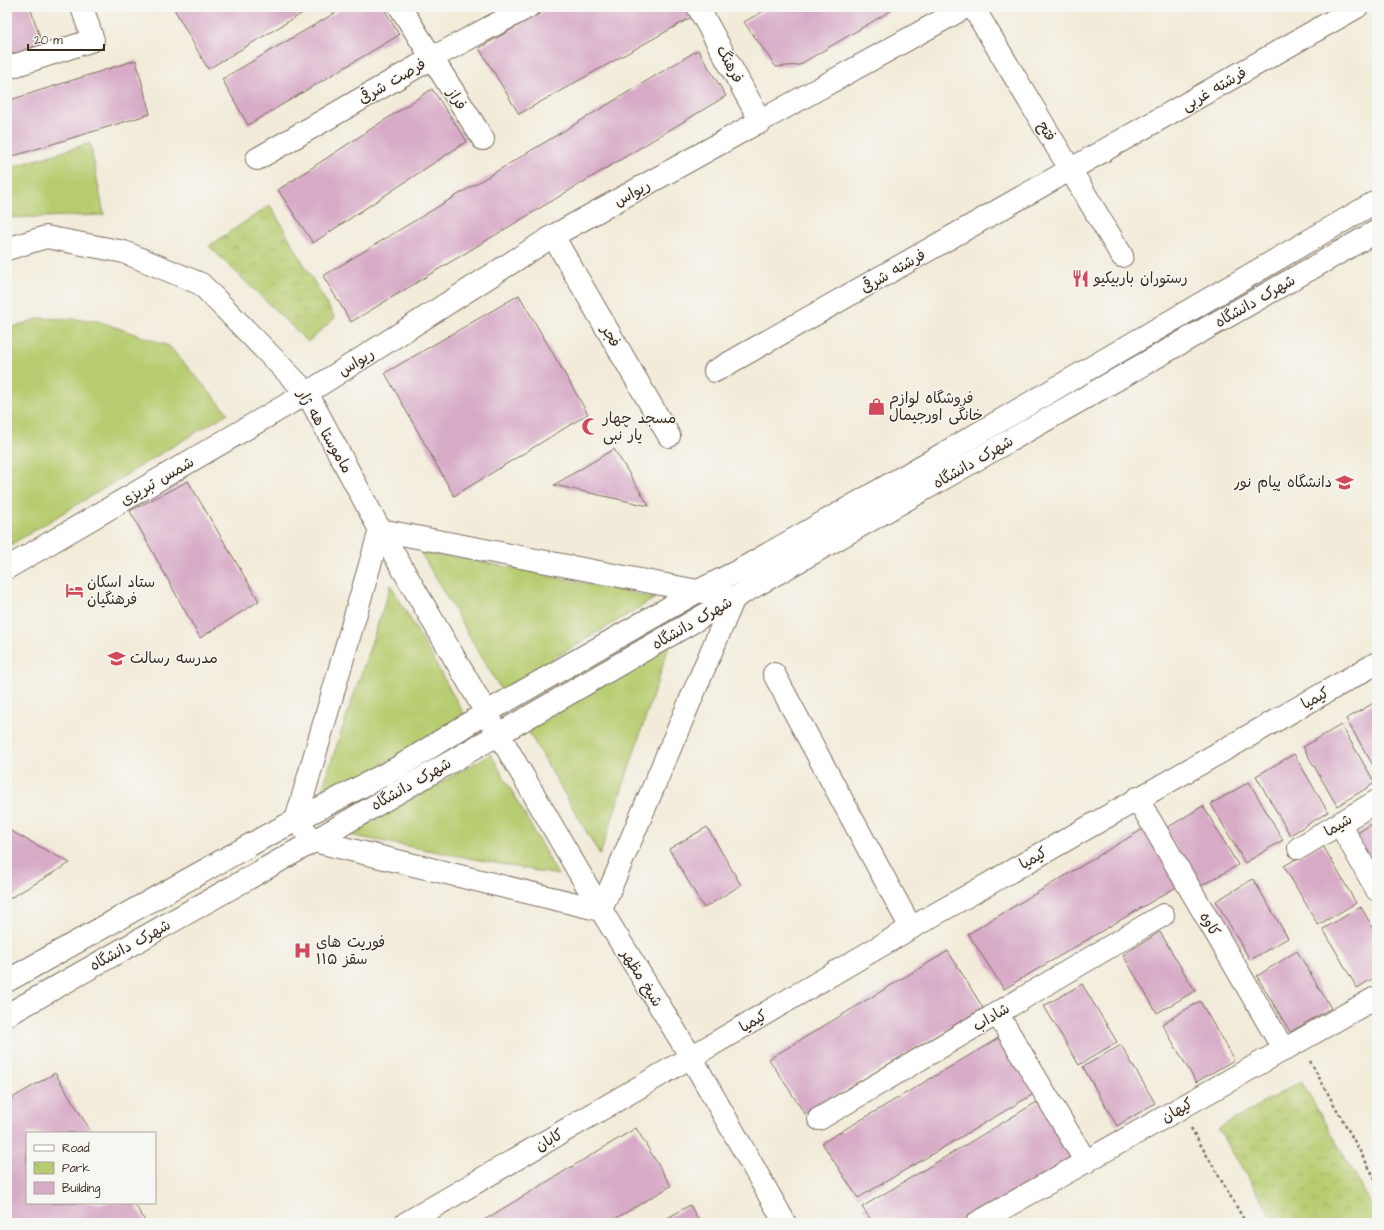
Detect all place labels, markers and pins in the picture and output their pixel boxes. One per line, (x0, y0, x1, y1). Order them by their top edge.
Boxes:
restaurant icon: رستوران باربیکیو (1071, 268, 1091, 288)
place label: رستوران باربیکیو (1093, 268, 1188, 289)
place label: فروشگاه لوازم خانگی اورجیمال (889, 388, 983, 426)
shop icon: فروشگاه لوازم خانگی اورجیمال (866, 397, 886, 417)
place label: مسجد چهار یار نبی (602, 408, 676, 446)
mosque icon: مسجد چهار یار نبی (580, 417, 600, 437)
place label: دانشگاه پیام نور (1233, 472, 1332, 493)
school or university icon: دانشگاه پیام نور (1335, 472, 1355, 492)
place label: ستاد اسکان فرهنگیان (87, 572, 155, 610)
hotel icon: ستاد اسکان فرهنگیان (64, 581, 84, 601)
school or university icon: مدرسه رسالت (107, 648, 127, 668)
place label: مدرسه رسالت (130, 648, 218, 669)
place label: فوریت های ۱۱۵ سقز (316, 932, 385, 970)
hospital icon: فوریت های ۱۱۵ سقز (293, 941, 313, 961)

